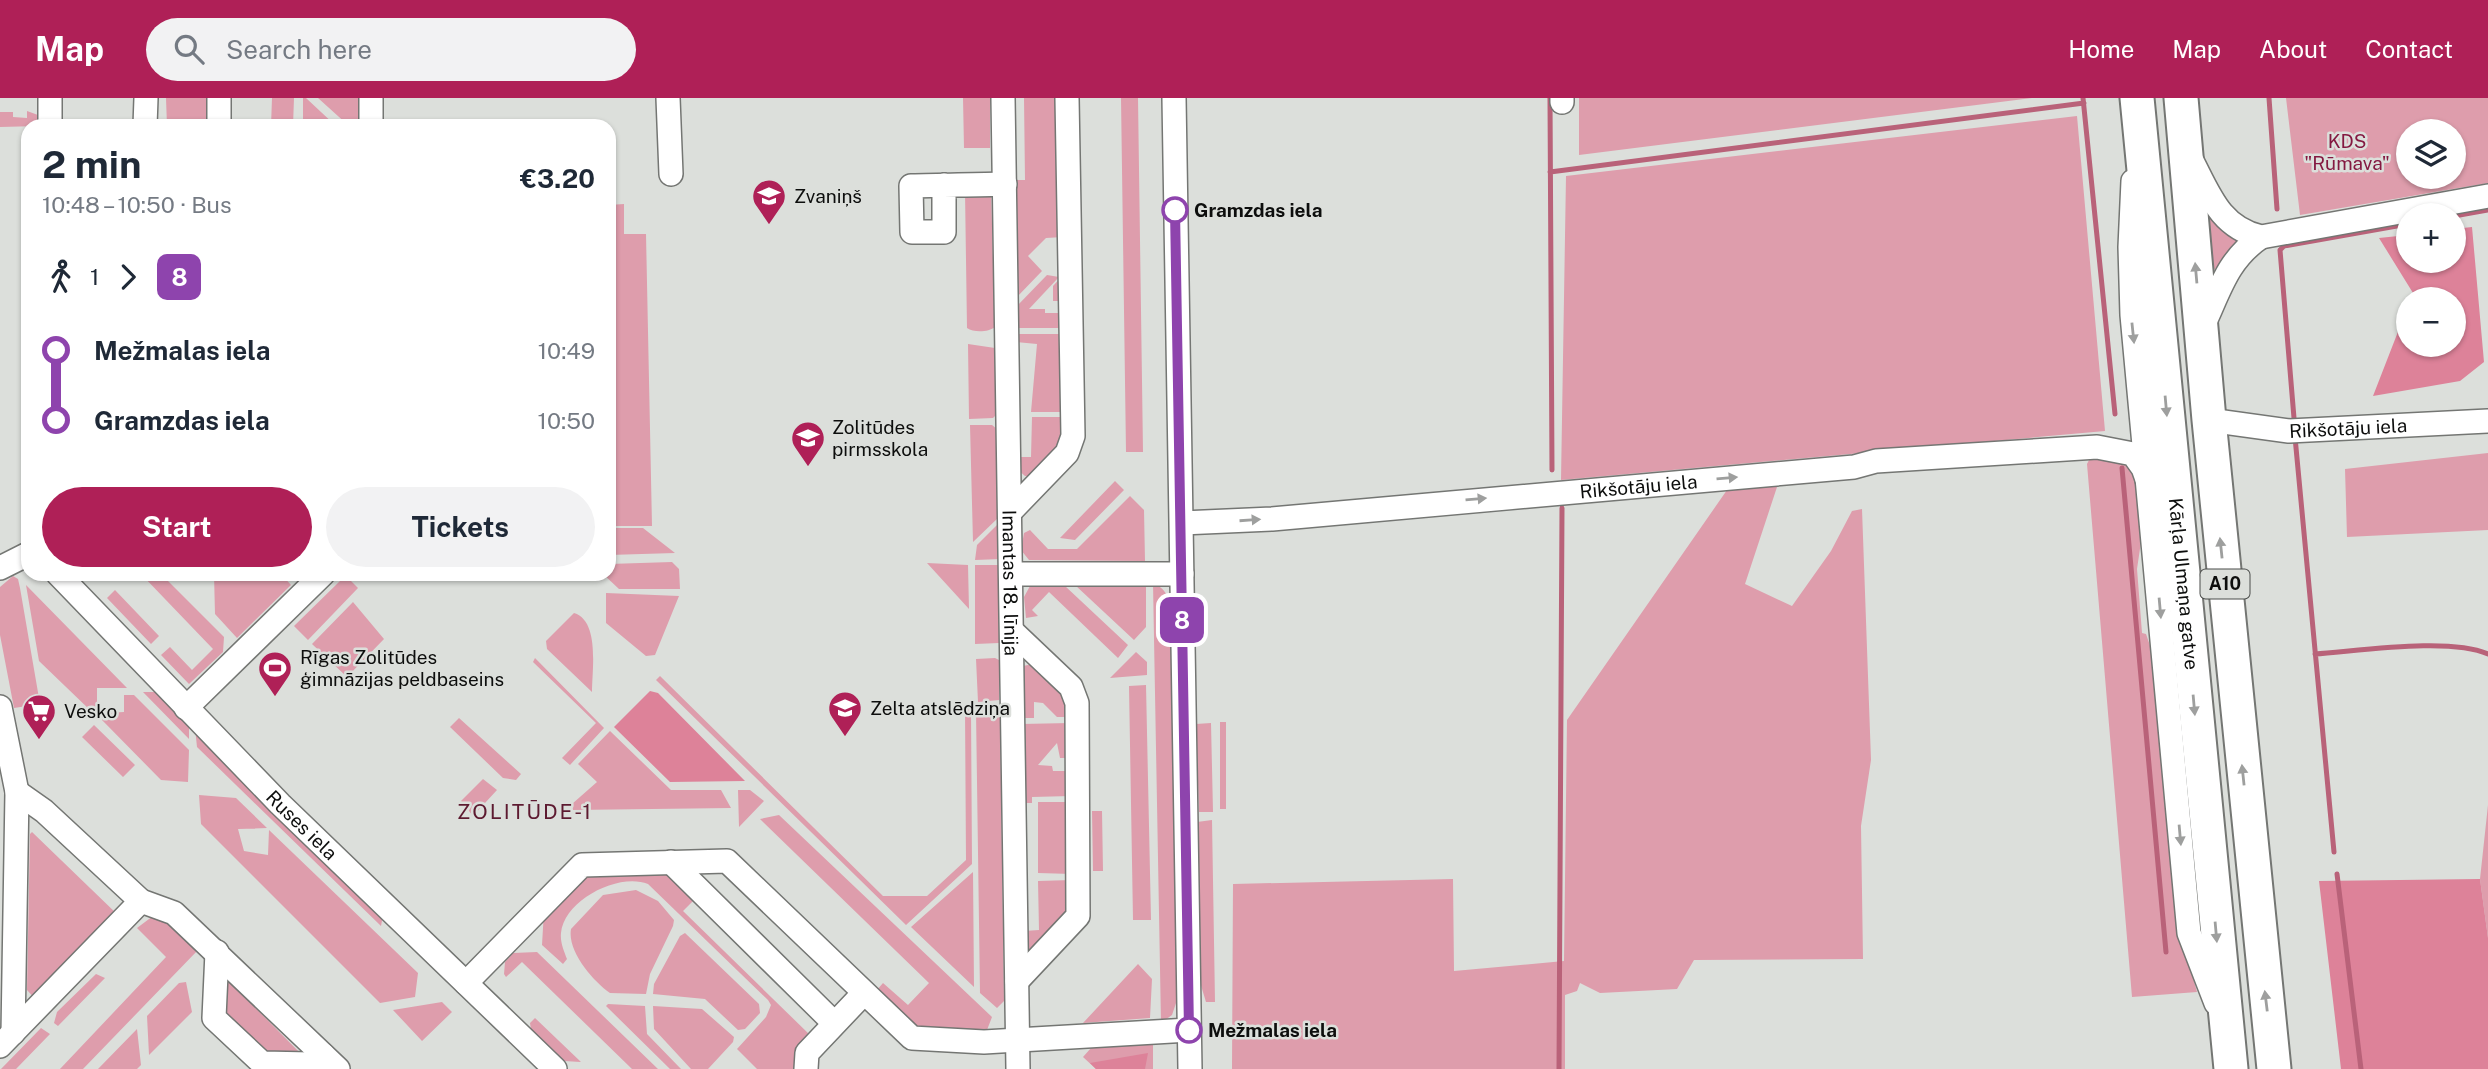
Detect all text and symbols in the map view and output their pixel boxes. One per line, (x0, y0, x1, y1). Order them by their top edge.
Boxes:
search box (146, 18, 636, 81)
text: Map (35, 30, 104, 68)
icon: search (170, 30, 208, 68)
text: Search here (226, 34, 372, 65)
text: Home (2068, 35, 2134, 63)
text: Map (2172, 35, 2221, 63)
text: About (2259, 35, 2327, 63)
text: Contact (2365, 35, 2453, 63)
map controls (2396, 119, 2466, 357)
button: layers (2396, 119, 2466, 189)
park label: KDS "Rūmava" (2304, 130, 2390, 174)
text: 2 min (42, 142, 142, 187)
text: €3.20 (520, 163, 595, 194)
school or university icon: Zvaniņš (750, 177, 788, 226)
place label: Zvaniņš (794, 185, 862, 207)
text: 10:48 – 10:50 · Bus (42, 191, 232, 218)
marker: Gramzdas iela (1162, 197, 1188, 223)
place label: Gramzdas iela (1194, 199, 1322, 221)
button: + (2396, 203, 2466, 273)
icon: walk (42, 258, 80, 296)
icon: forward (109, 258, 147, 296)
one-way arrow (2191, 262, 2202, 284)
text: 1 (90, 263, 99, 290)
text: 8 (171, 263, 187, 291)
button: − (2396, 287, 2466, 357)
one-way arrow (2128, 322, 2139, 344)
text: Mežmalas iela (94, 335, 270, 366)
text: 10:49 (538, 337, 595, 364)
one-way arrow (2161, 395, 2172, 417)
text: Gramzdas iela (94, 405, 270, 436)
text: 10:50 (538, 407, 595, 434)
street label: Rikšotāju iela (2289, 414, 2408, 442)
place label: Zolitūdes pirmsskola (832, 416, 928, 460)
school or university icon: Zolitūdes pirmsskola (789, 419, 827, 468)
street label: Rikšotāju iela (1579, 470, 1698, 502)
one-way arrow (1717, 472, 1739, 483)
button: Start (42, 487, 312, 567)
button: Tickets (326, 487, 595, 567)
one-way arrow (1465, 493, 1487, 504)
street label: Kārļa Ulmaņa gatve (2165, 497, 2203, 671)
street label: Imantas 18. līnija (998, 510, 1023, 656)
one-way arrow (1239, 514, 1261, 525)
one-way arrow (2216, 537, 2227, 559)
road number: A10 (2200, 570, 2250, 598)
line badge: 8 (1159, 597, 1205, 643)
one-way arrow (2155, 597, 2166, 619)
text: 8 (1174, 606, 1190, 634)
place label: Rīgas Zolitūdes ģimnāzijas peldbaseins (300, 646, 504, 690)
sports icon: Rīgas Zolitūdes ģimnāzijas peldbaseins (256, 649, 294, 698)
school or university icon: Zelta atslēdziņa (826, 689, 864, 738)
supermarket icon: Vesko (20, 692, 58, 741)
one-way arrow (2189, 695, 2200, 717)
place label: Zelta atslēdziņa (870, 697, 1010, 719)
place label: Vesko (64, 700, 117, 722)
one-way arrow (2238, 764, 2249, 786)
street label: Ruses iela (262, 786, 342, 864)
district label: ZOLITŪDE-1 (457, 799, 593, 824)
one-way arrow (2175, 824, 2186, 846)
one-way arrow (2211, 921, 2222, 943)
one-way arrow (2260, 990, 2271, 1012)
marker: Mežmalas iela (1176, 1017, 1202, 1043)
place label: Mežmalas iela (1208, 1019, 1337, 1041)

